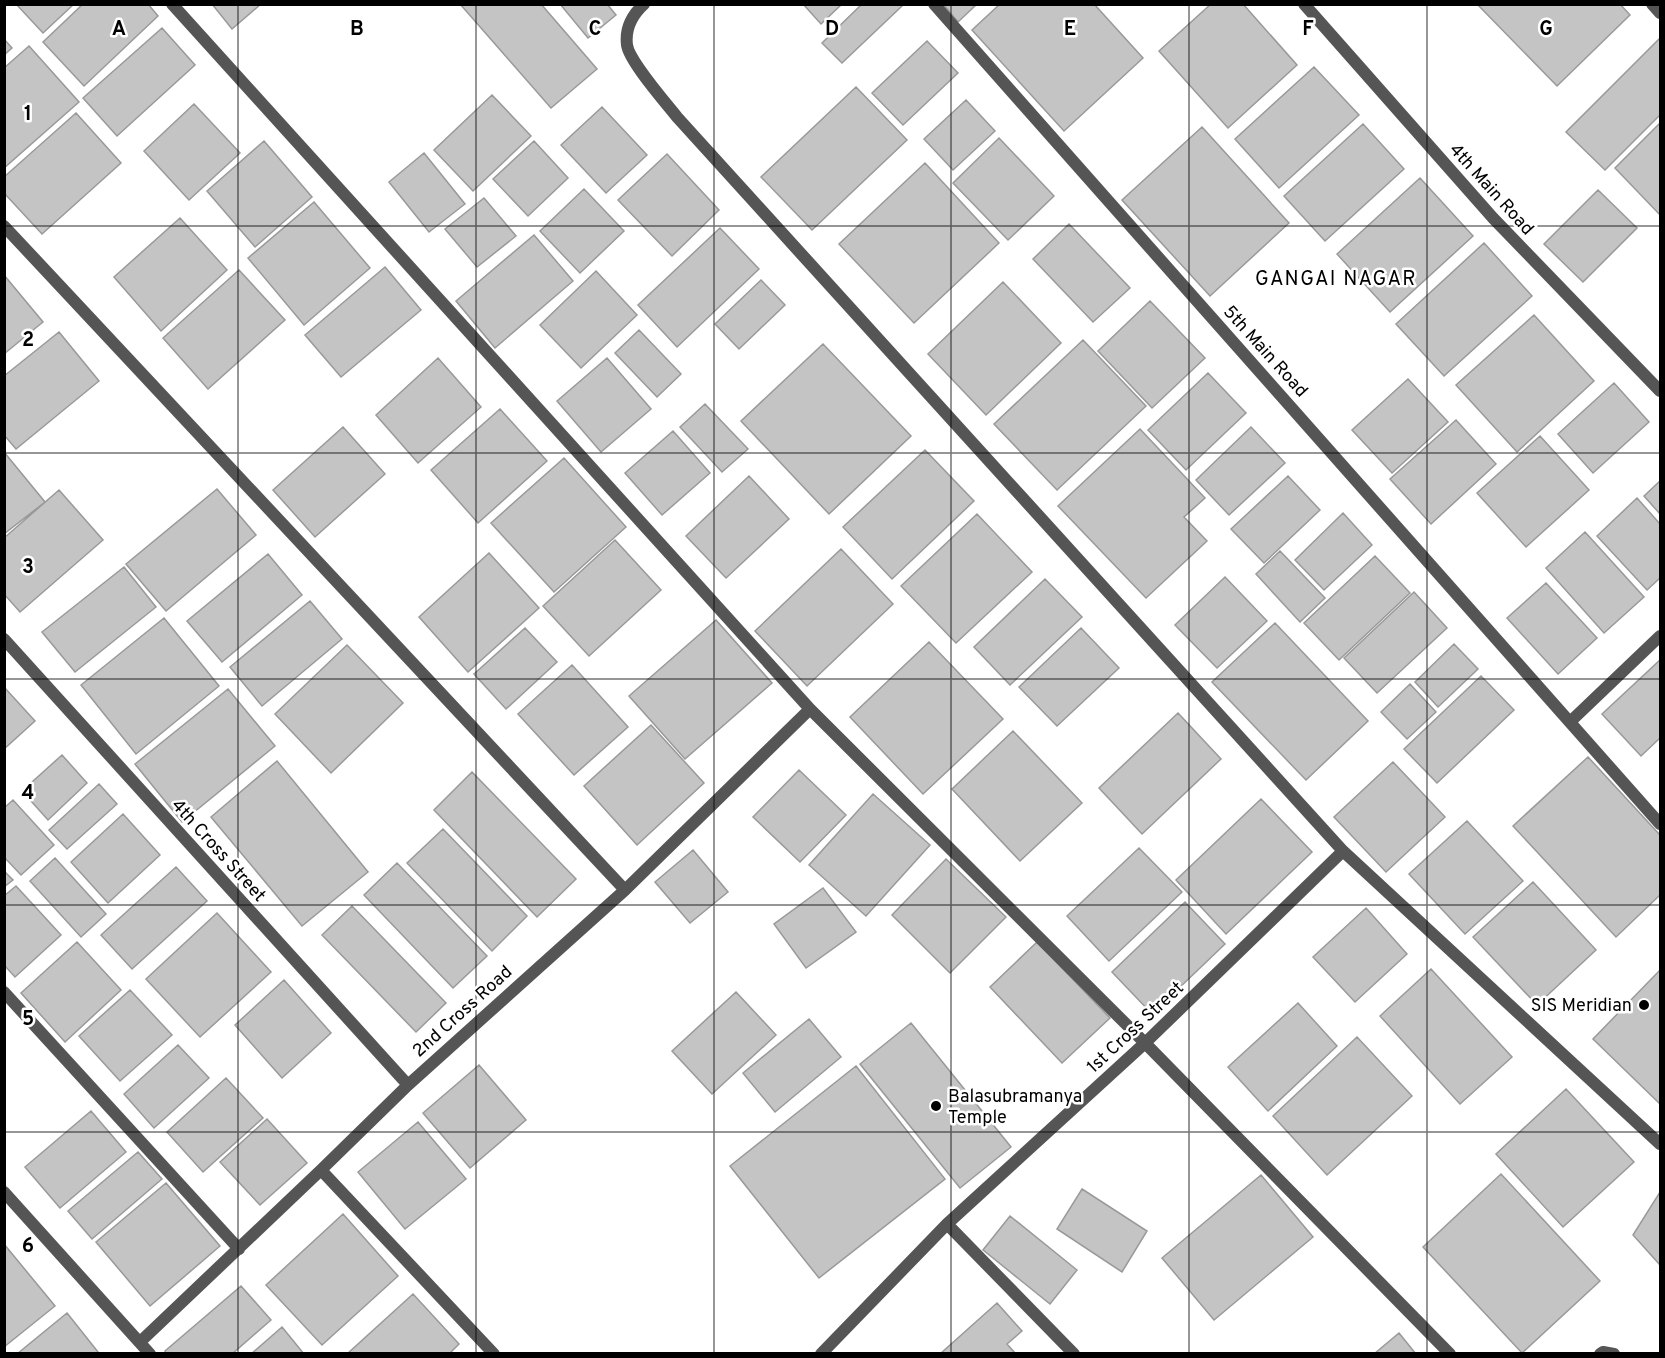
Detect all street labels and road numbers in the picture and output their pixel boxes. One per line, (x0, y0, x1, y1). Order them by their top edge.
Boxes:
street label: 4th Main Road (1444, 139, 1538, 241)
street label: 5th Main Road (1218, 301, 1312, 403)
street label: 4th Cross Street (166, 795, 270, 907)
street label: 2nd Cross Road (408, 961, 518, 1063)
street label: 1st Cross Street (1083, 977, 1189, 1079)

